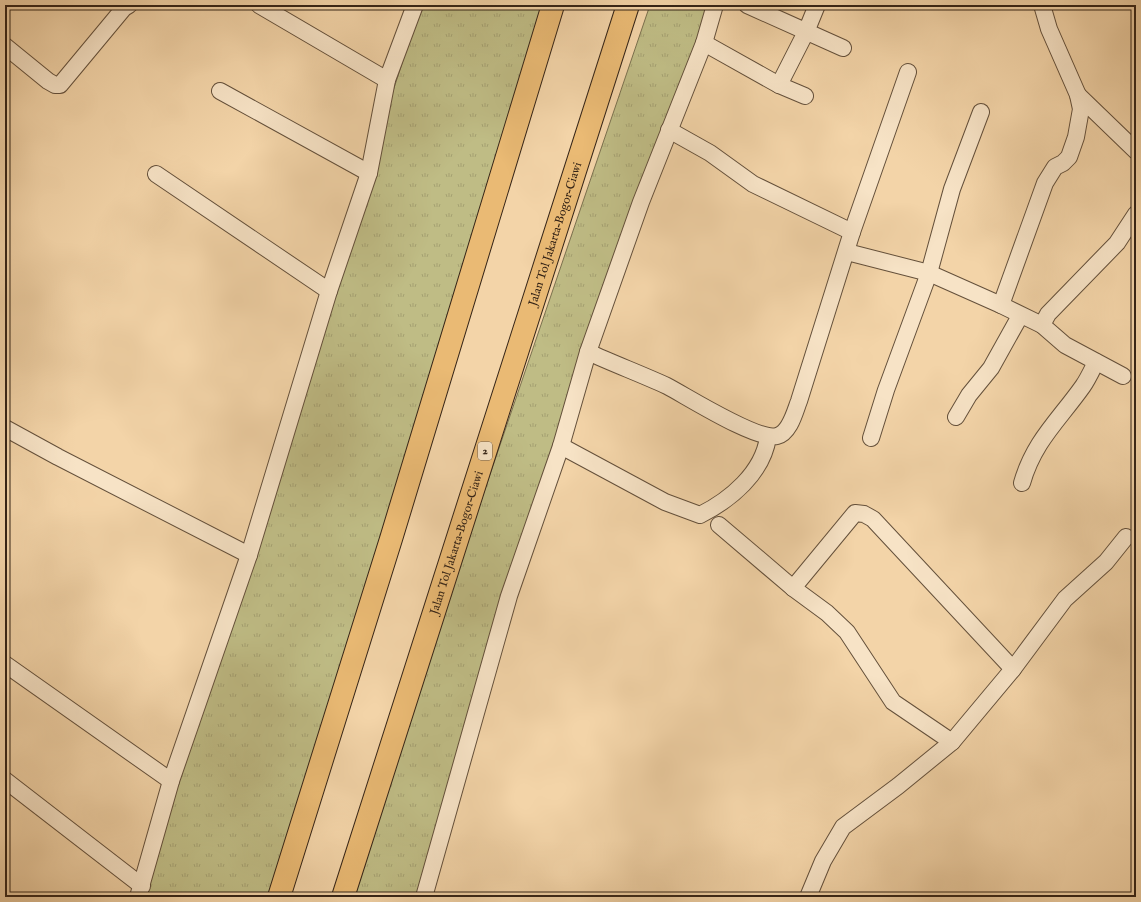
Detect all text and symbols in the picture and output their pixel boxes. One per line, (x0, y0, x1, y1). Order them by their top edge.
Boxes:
street label: Jalan Tol Jakarta–Bogor–Ciawi (524, 160, 585, 310)
road number: 2 (478, 442, 492, 460)
street label: Jalan Tol Jakarta–Bogor–Ciawi (426, 469, 486, 619)

